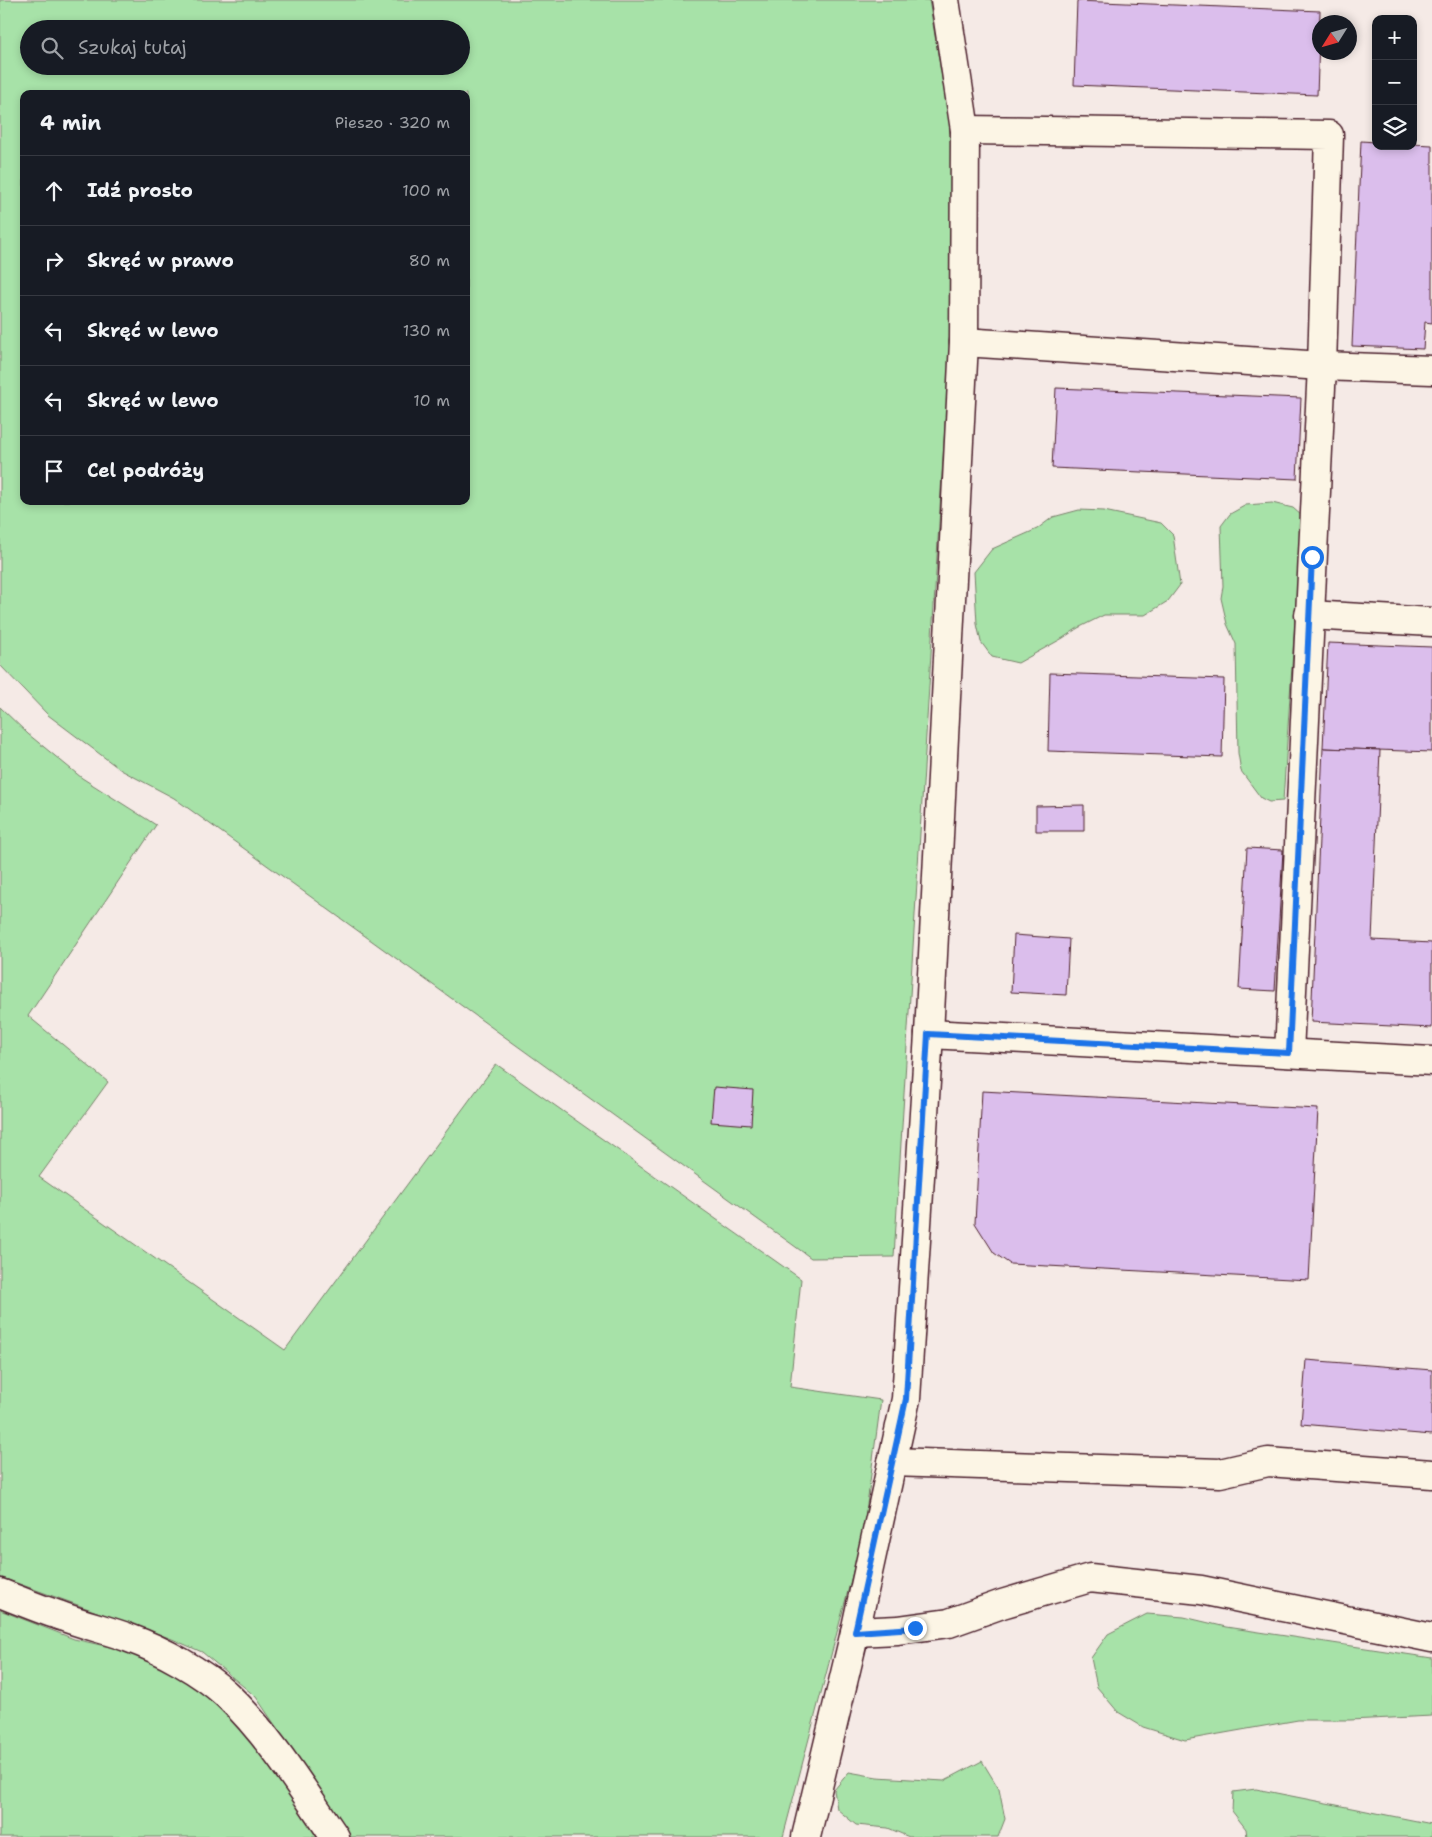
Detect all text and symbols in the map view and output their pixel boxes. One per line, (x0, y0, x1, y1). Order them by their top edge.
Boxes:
north arrow (1312, 15, 1357, 60)
map controls (1372, 15, 1417, 150)
button: + (1372, 15, 1417, 60)
search box (20, 20, 470, 75)
icon: search (38, 34, 66, 62)
text: Szukaj tutaj (78, 35, 187, 60)
button: − (1372, 60, 1417, 105)
button: layers (1372, 105, 1417, 150)
text: 4 min (40, 109, 101, 137)
text: Pieszo · 320 m (335, 112, 450, 133)
icon: ahead (40, 177, 68, 205)
text: Idź prosto (87, 178, 193, 203)
text: 100 m (402, 180, 450, 201)
icon: right (40, 247, 68, 275)
text: Skręć w prawo (87, 248, 234, 273)
text: 80 m (409, 250, 450, 271)
icon: left (40, 317, 68, 345)
text: Skręć w lewo (87, 318, 219, 343)
text: 130 m (403, 320, 450, 341)
icon: left (40, 387, 68, 415)
text: Skręć w lewo (87, 388, 219, 413)
text: 10 m (413, 390, 450, 411)
icon: arrive (40, 457, 68, 485)
text: Cel podróży (87, 458, 204, 483)
route start (1301, 546, 1324, 569)
route end (904, 1617, 927, 1640)

